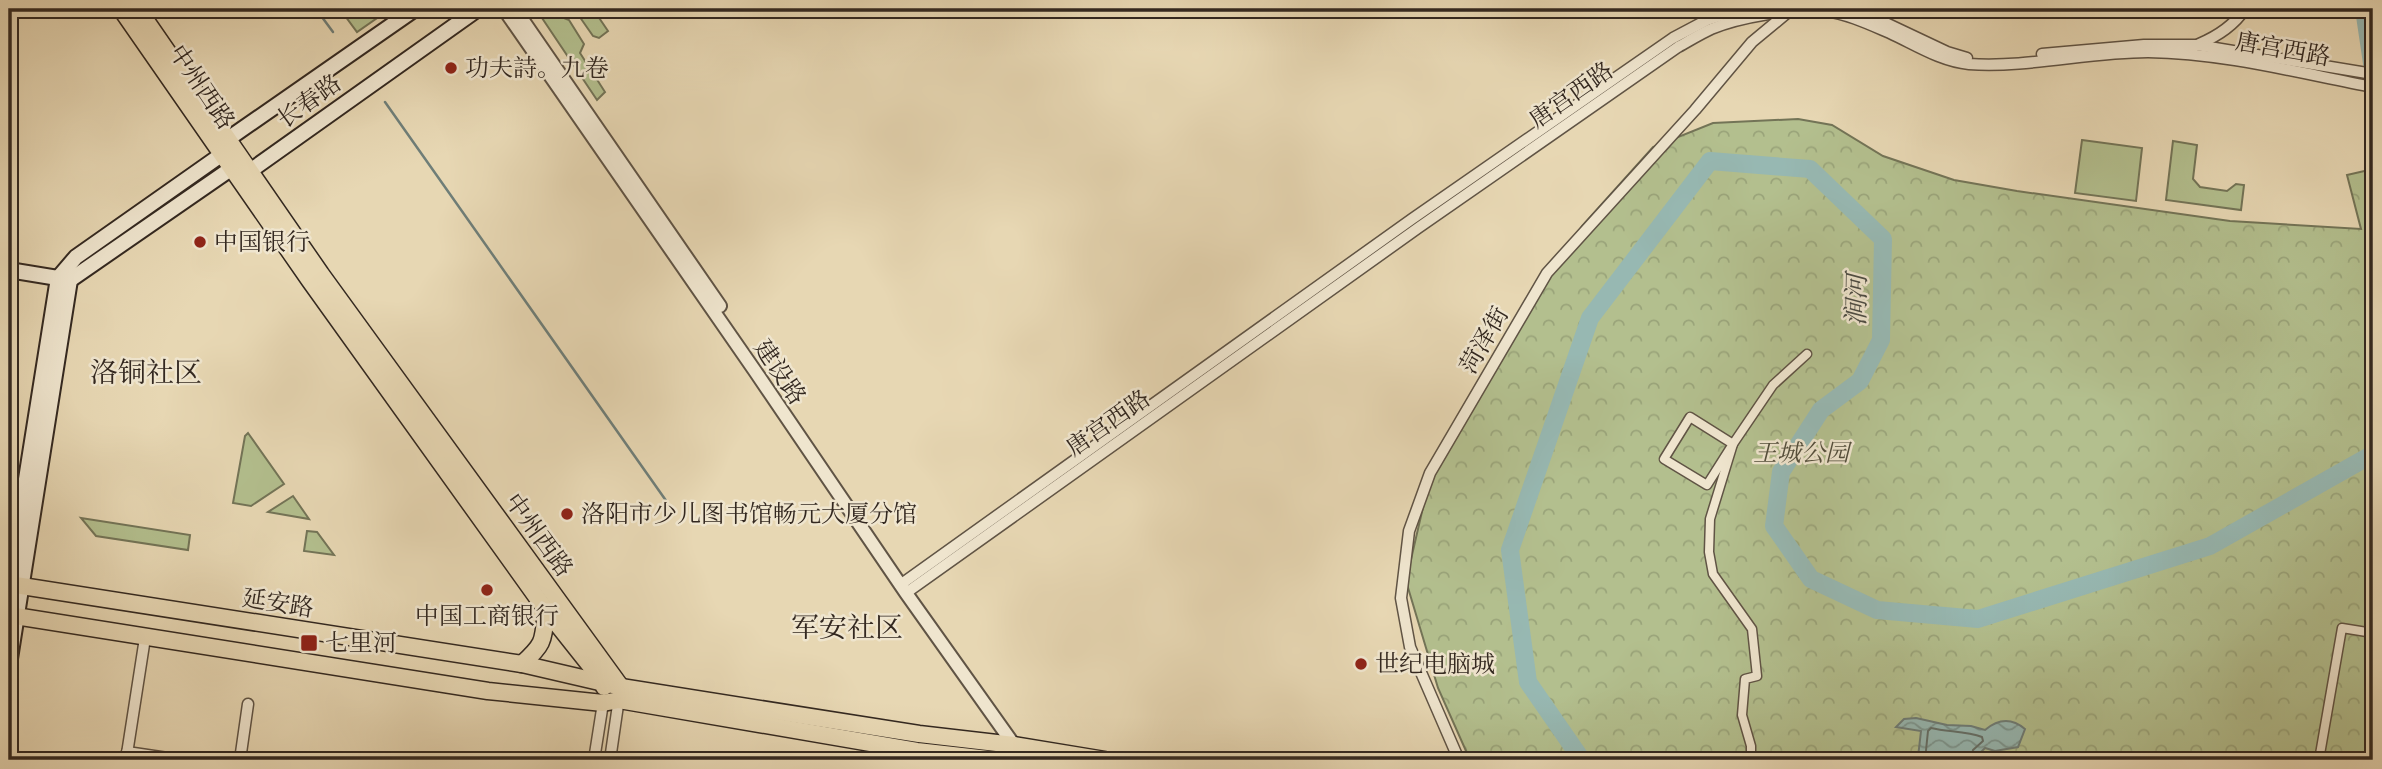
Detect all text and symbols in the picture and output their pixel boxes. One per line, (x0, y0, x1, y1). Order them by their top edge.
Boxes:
street label: 唐宫西路 (2233, 23, 2333, 74)
street label: 中州西路 (161, 37, 244, 136)
place label: 功夫詩。九卷 (465, 50, 609, 85)
street label: 唐宫西路 (1521, 53, 1620, 136)
marker: 功夫詩。九卷 (443, 60, 459, 76)
street label: 长春路 (269, 65, 348, 136)
place label: 中国银行 (214, 224, 310, 259)
marker: 中国银行 (192, 234, 208, 250)
water label: 涧河 (1836, 270, 1876, 326)
street label: 菏泽街 (1450, 300, 1517, 380)
street label: 建设路 (746, 332, 815, 411)
district label: 洛铜社区 (90, 351, 202, 392)
street label: 唐宫西路 (1058, 381, 1157, 464)
park label: 王城公园 (1753, 435, 1853, 470)
street label: 中州西路 (497, 486, 582, 584)
place label: 洛阳市少儿图书馆畅元大厦分馆 (581, 496, 917, 531)
marker: 洛阳市少儿图书馆畅元大厦分馆 (559, 506, 575, 522)
street label: 延安路 (240, 580, 316, 625)
marker: 中国工商银行 (479, 582, 495, 598)
place label: 中国工商银行 (415, 598, 559, 633)
district label: 军安社区 (791, 606, 903, 647)
place label: 七里河 (325, 625, 397, 660)
marker: 七里河 (299, 633, 319, 653)
place label: 世纪电脑城 (1375, 646, 1495, 681)
marker: 世纪电脑城 (1353, 656, 1369, 672)

